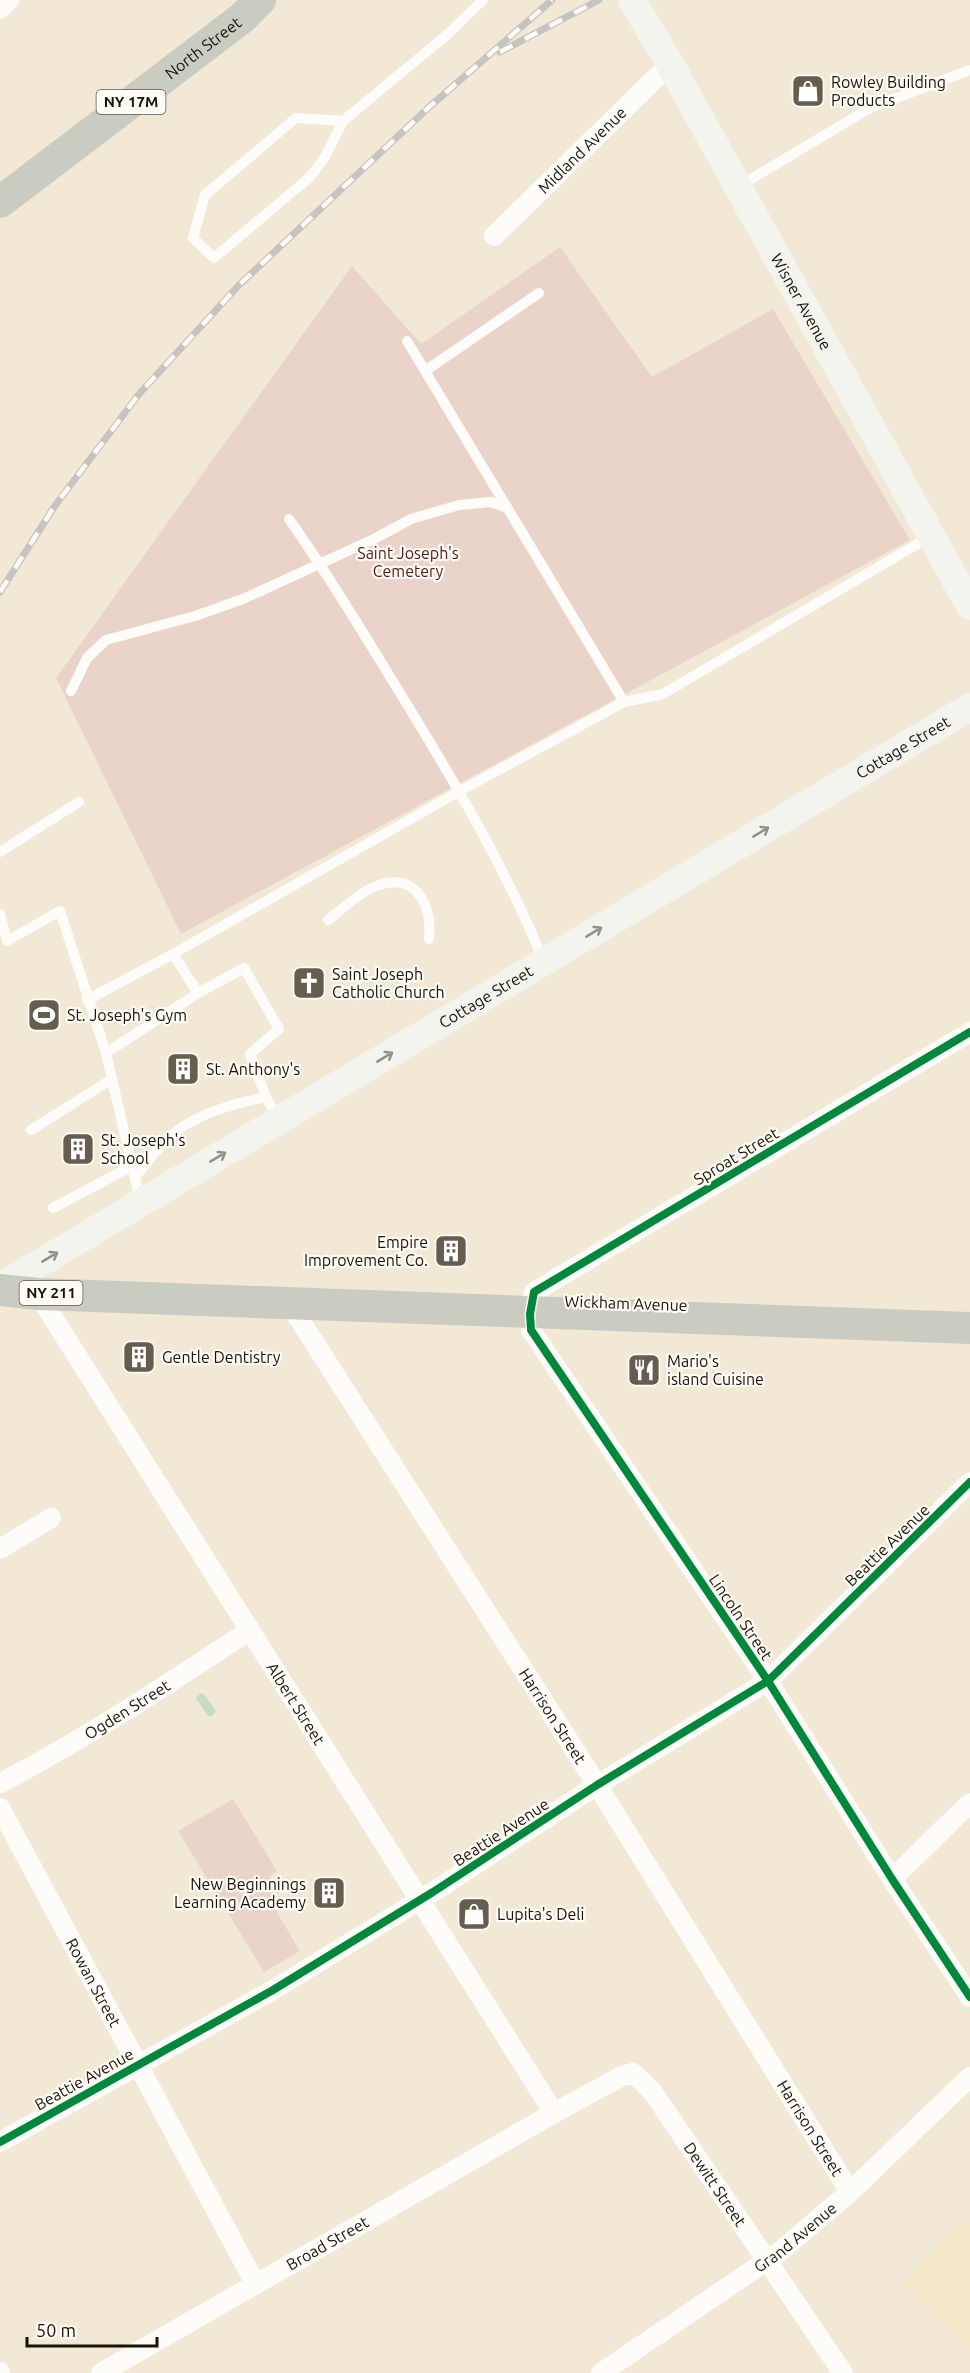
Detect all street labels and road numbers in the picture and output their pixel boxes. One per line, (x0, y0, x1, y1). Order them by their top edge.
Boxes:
street label: North Street (161, 13, 245, 82)
road number: NY 17M (96, 90, 166, 114)
street label: Midland Avenue (534, 103, 630, 197)
street label: Wisner Avenue (768, 250, 835, 353)
street label: Cottage Street (853, 712, 954, 782)
street label: Cottage Street (435, 961, 537, 1032)
street label: Sproat Street (690, 1123, 782, 1188)
road number: NY 211 (20, 1281, 82, 1305)
street label: Wickham Avenue (564, 1292, 688, 1314)
street label: Beattie Avenue (841, 1500, 933, 1590)
street label: Lincoln Street (706, 1571, 777, 1664)
street label: Albert Street (263, 1659, 329, 1748)
street label: Harrison Street (516, 1665, 590, 1767)
street label: Ogden Street (81, 1676, 174, 1743)
street label: Beattie Avenue (450, 1794, 552, 1870)
street label: Rowan Street (63, 1935, 125, 2030)
street label: Beattie Avenue (31, 2044, 137, 2114)
street label: Harrison Street (774, 2077, 847, 2180)
street label: Dewitt Street (680, 2139, 750, 2230)
street label: Grand Avenue (750, 2199, 840, 2276)
street label: Broad Street (283, 2212, 372, 2274)

